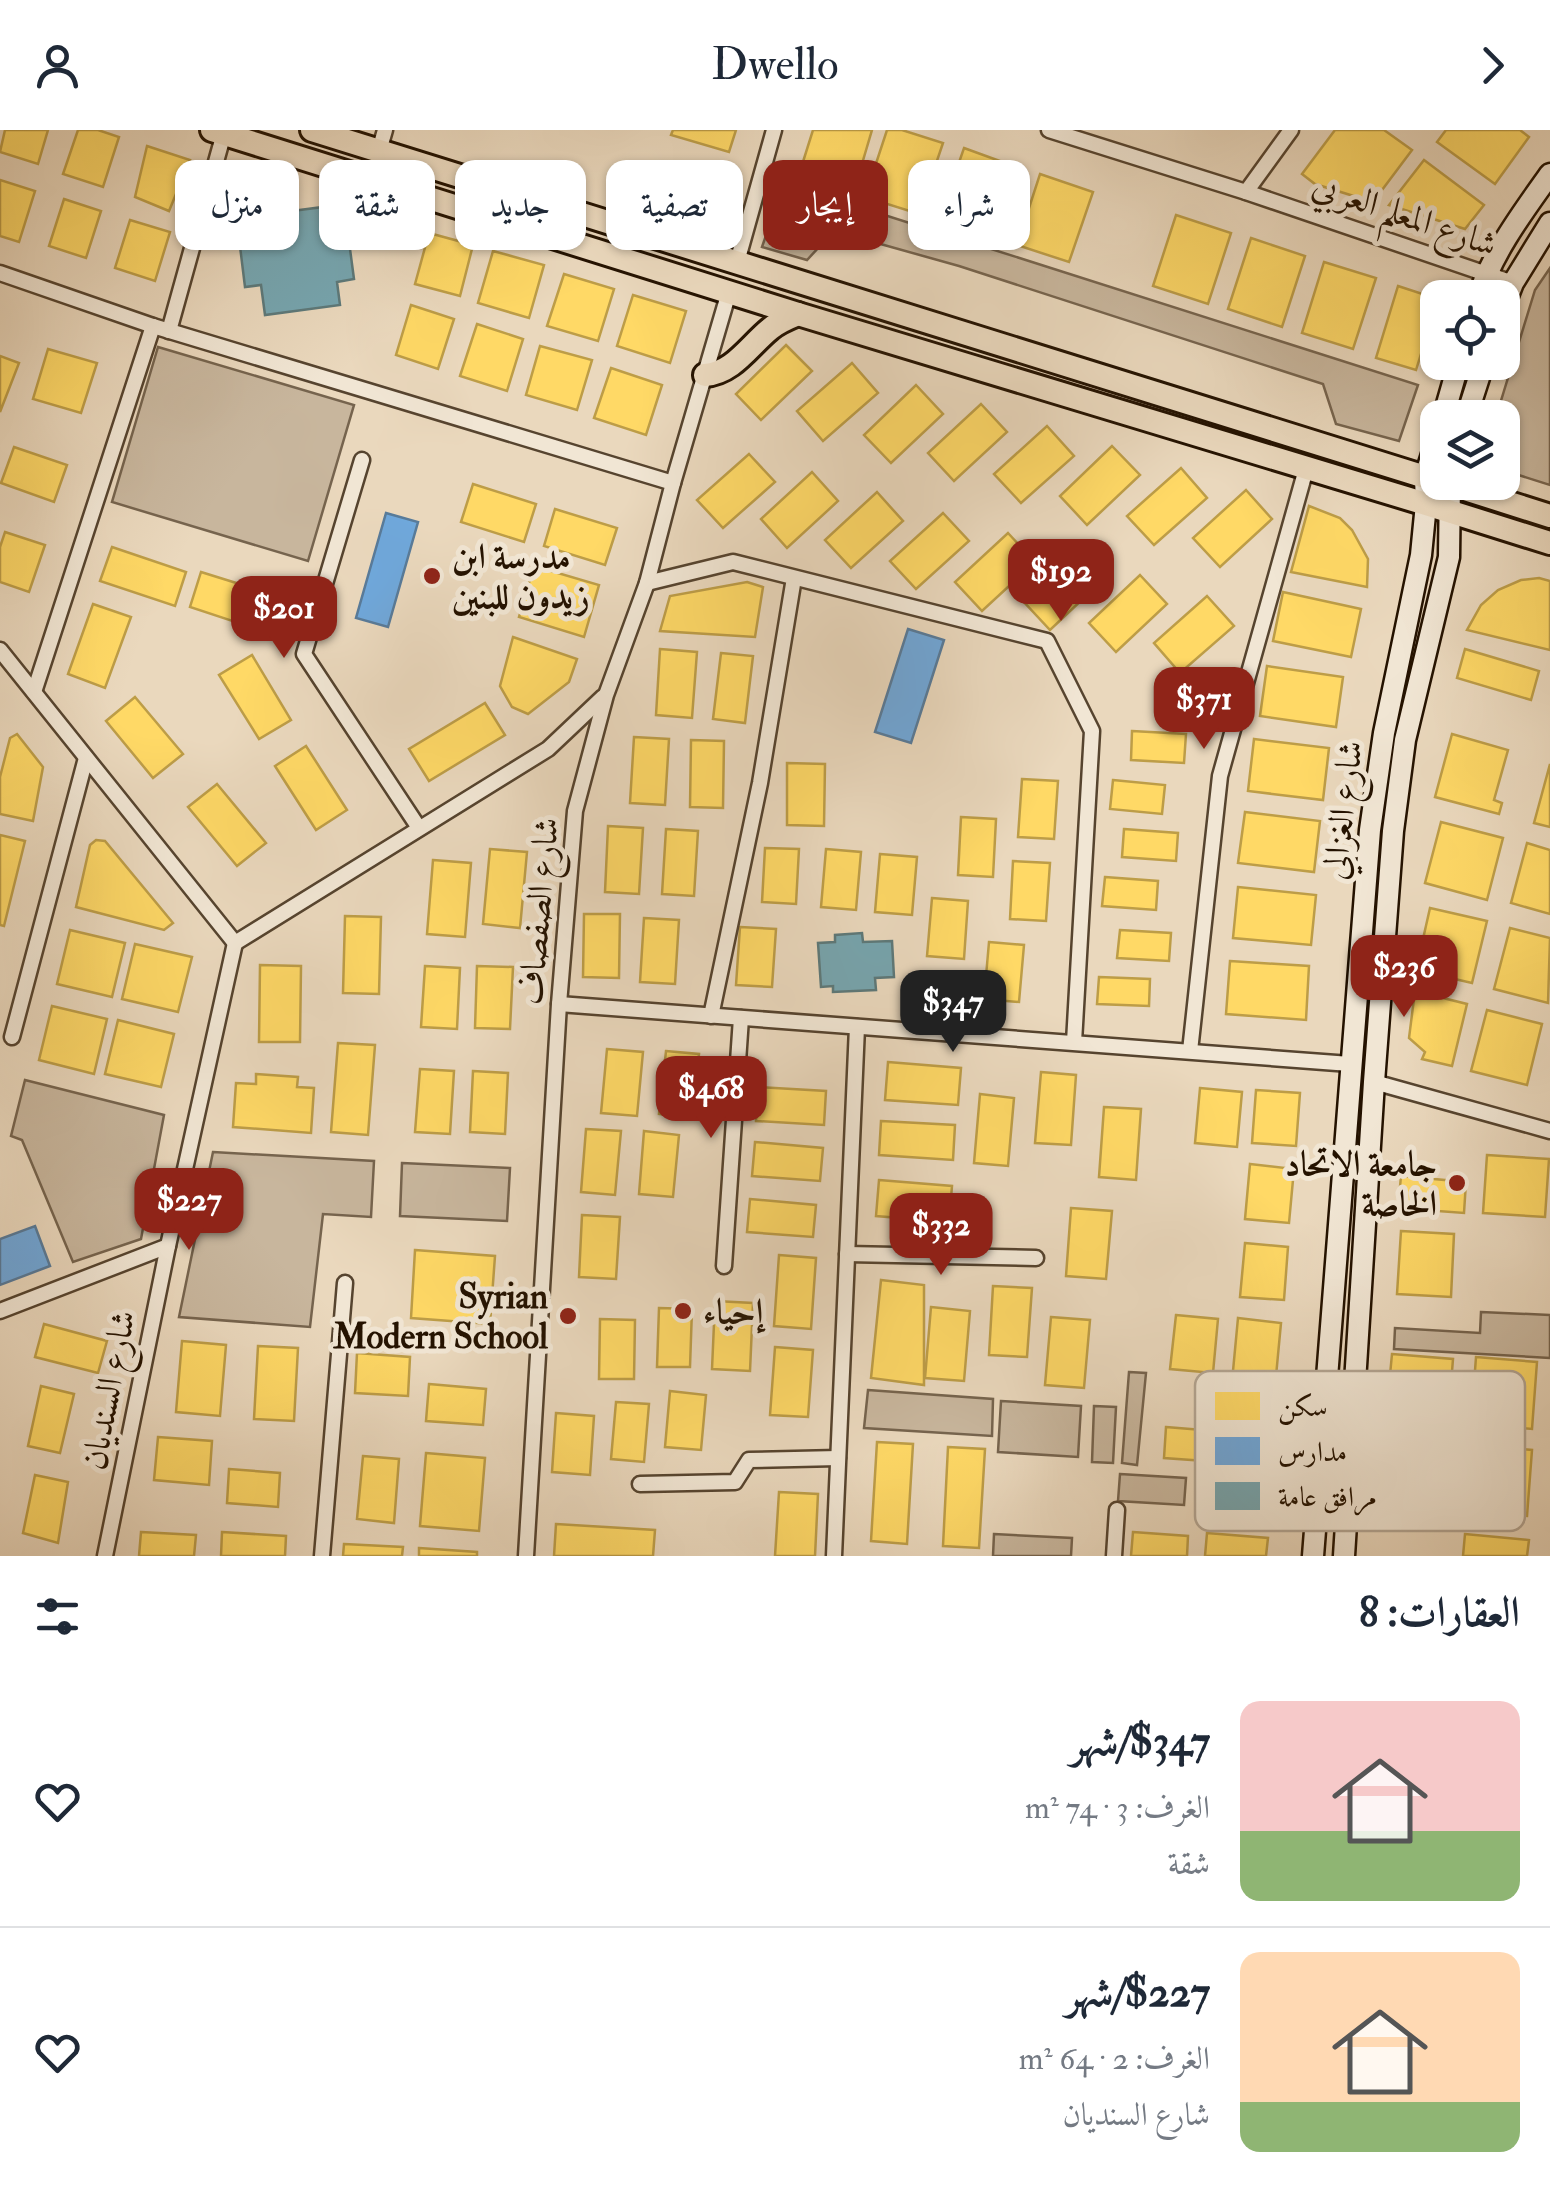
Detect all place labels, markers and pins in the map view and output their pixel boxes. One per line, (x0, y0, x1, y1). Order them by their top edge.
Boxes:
place label: مدرسة ابن زيدون للبنين (452, 535, 590, 619)
pin: $192 (1002, 539, 1120, 624)
marker: مدرسة ابن زيدون للبنين (421, 565, 443, 587)
pin: $201 (225, 576, 343, 661)
pin: $371 (1145, 667, 1263, 752)
pin: $236 (1345, 935, 1463, 1020)
pin: $347 (894, 970, 1012, 1055)
pin: $468 (652, 1056, 770, 1141)
place label: جامعة الاتحاد الخاصة (1284, 1142, 1437, 1226)
pin: $227 (130, 1168, 248, 1253)
marker: جامعة الاتحاد الخاصة (1446, 1172, 1468, 1194)
pin: $332 (882, 1193, 1000, 1278)
place label: Syrian Modern School (332, 1275, 549, 1359)
place label: إحياء (703, 1290, 766, 1334)
marker: إحياء (672, 1300, 694, 1322)
marker: Syrian Modern School (557, 1305, 579, 1327)

